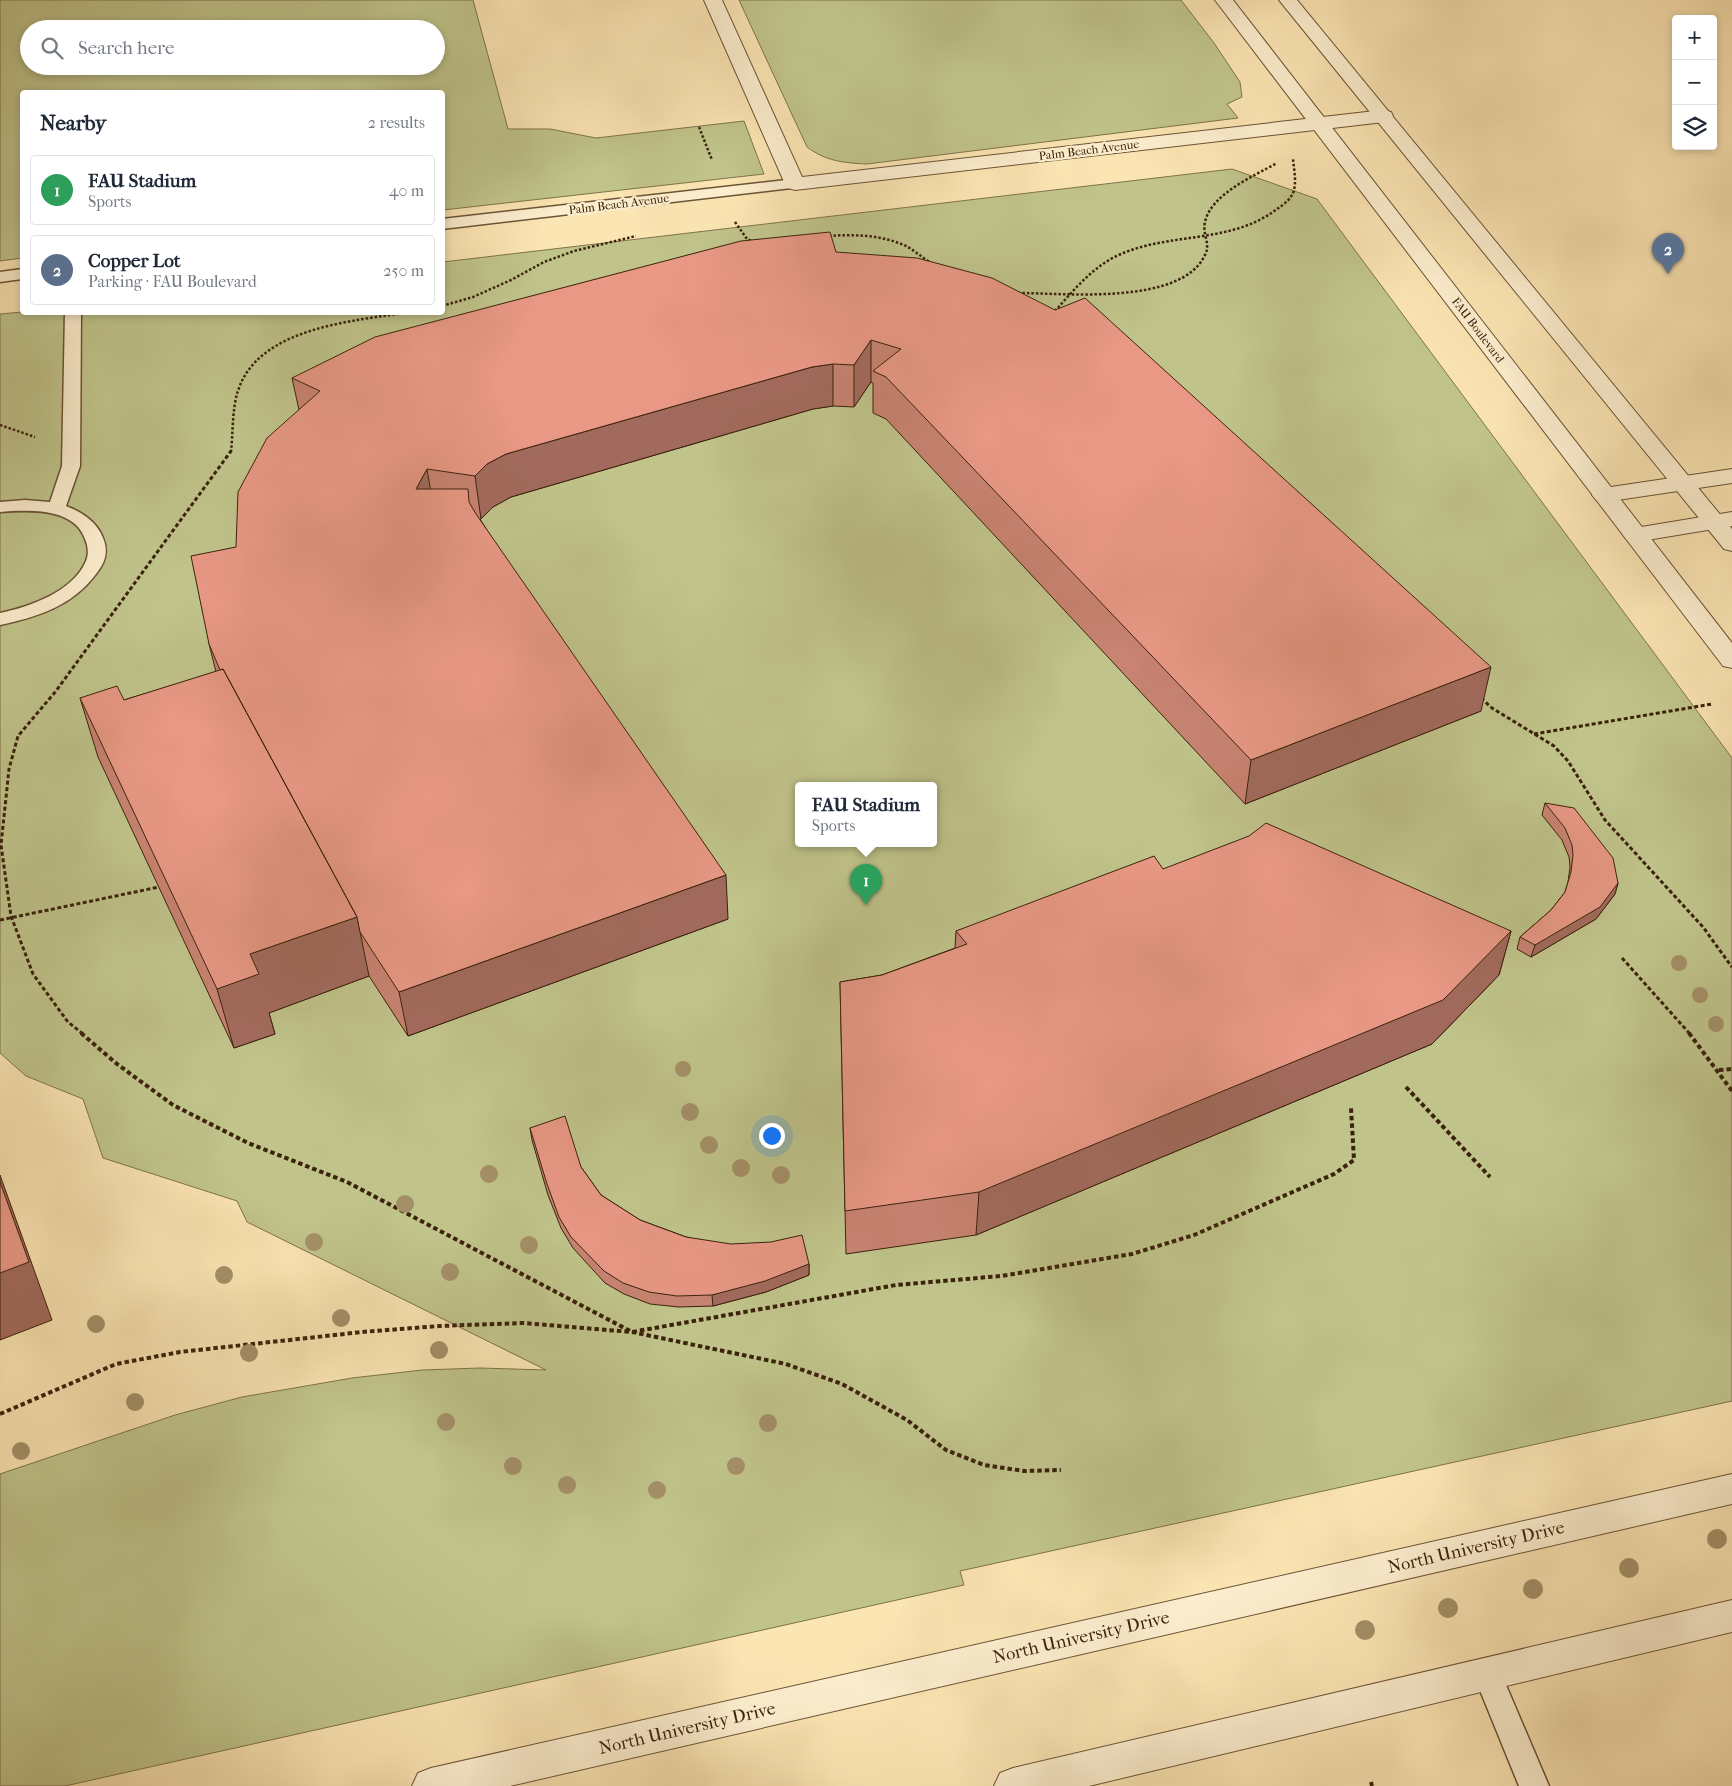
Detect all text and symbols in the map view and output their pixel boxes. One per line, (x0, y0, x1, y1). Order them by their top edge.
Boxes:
map controls (1672, 15, 1717, 150)
button: + (1672, 15, 1717, 60)
search box (20, 20, 445, 75)
icon: search (38, 34, 66, 62)
text: Search here (78, 37, 174, 59)
button: − (1672, 60, 1717, 105)
button: layers (1672, 105, 1717, 150)
text: Nearby (40, 111, 106, 135)
text: 2 results (368, 113, 425, 132)
street label: Palm Beach Avenue (1038, 137, 1140, 163)
text: FAU Stadium (88, 170, 196, 192)
text: 1 (54, 181, 60, 200)
text: 40 m (389, 181, 424, 200)
street label: Palm Beach Avenue (568, 191, 670, 217)
text: Sports (88, 192, 131, 211)
pin: 2 (1652, 233, 1684, 274)
text: Copper Lot (88, 250, 180, 272)
text: 2 (53, 261, 61, 280)
text: 250 m (383, 261, 424, 280)
text: Parking · FAU Boulevard (88, 272, 257, 291)
street label: FAU Boulevard (1449, 295, 1507, 366)
popup (795, 782, 937, 847)
text: FAU Stadium (812, 794, 920, 816)
text: Sports (812, 816, 855, 835)
pin: 1 (850, 864, 882, 905)
your location (759, 1123, 785, 1149)
street label: North University Drive (1386, 1517, 1567, 1578)
street label: North University Drive (991, 1607, 1172, 1668)
street label: North University Drive (597, 1698, 778, 1759)

